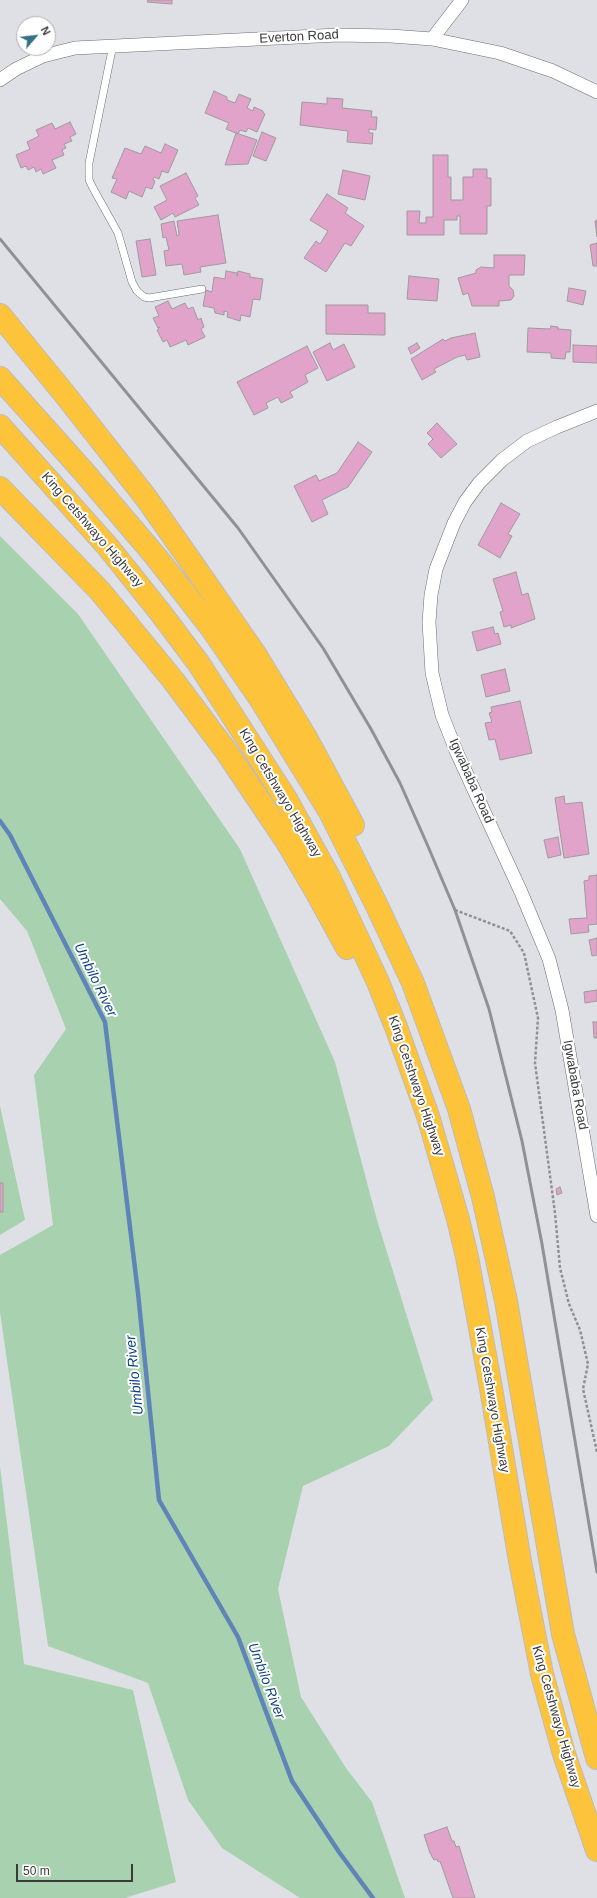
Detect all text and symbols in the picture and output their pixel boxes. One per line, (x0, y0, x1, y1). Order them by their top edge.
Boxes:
north arrow (16, 16, 56, 56)
text: N (39, 25, 53, 37)
street label: Everton Road (259, 27, 339, 47)
street label: King Cetshwayo Highway (38, 469, 146, 591)
street label: King Cetshwayo Highway (235, 726, 325, 860)
street label: Igwababa Road (445, 736, 497, 826)
water label: Umbilo River (70, 940, 120, 1020)
street label: King Cetshwayo Highway (385, 1014, 447, 1158)
street label: Igwababa Road (559, 1039, 591, 1131)
street label: King Cetshwayo Highway (472, 1326, 512, 1474)
water label: Umbilo River (122, 1334, 148, 1416)
water label: Umbilo River (244, 1641, 288, 1721)
street label: King Cetshwayo Highway (528, 1644, 584, 1790)
scale bar (18, 1856, 135, 1882)
text: 50 m (23, 1864, 50, 1878)

